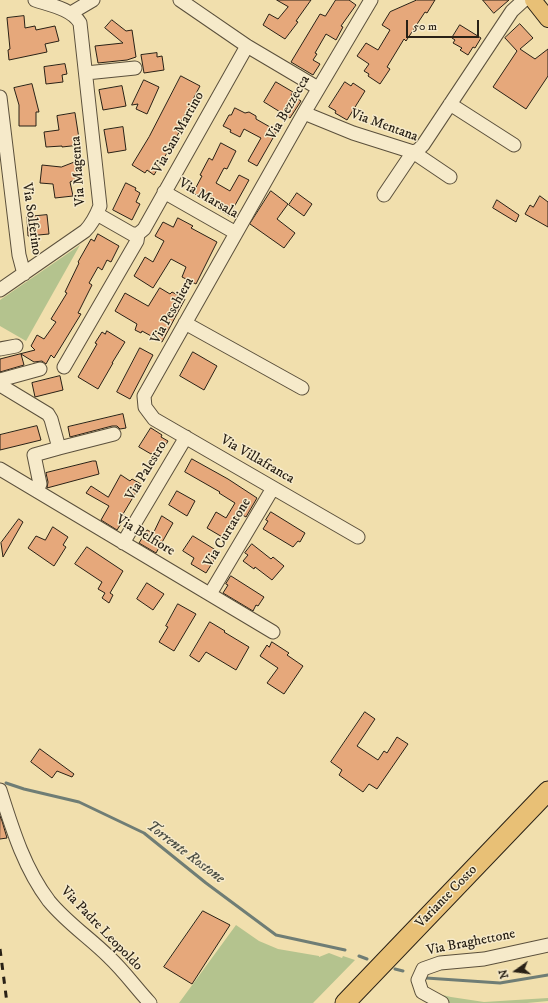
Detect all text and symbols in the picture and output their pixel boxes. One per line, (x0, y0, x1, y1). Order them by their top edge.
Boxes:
scale bar (408, 12, 481, 38)
text: 50 m (413, 19, 437, 34)
street label: Via Bezzecca (264, 73, 314, 143)
street label: Via San Martino (150, 89, 208, 177)
street label: Via Mentana (348, 106, 420, 146)
street label: Via Magenta (68, 135, 90, 207)
street label: Via Marsala (175, 175, 241, 223)
street label: Via Solferino (18, 182, 44, 256)
street label: Via Peschiera (148, 275, 198, 347)
street label: Via Villafranca (217, 432, 297, 488)
street label: Via Palestro (123, 438, 171, 504)
street label: Via Curtatone (201, 496, 255, 570)
street label: Via Belfiore (112, 512, 178, 560)
water label: Torrente Rostone (142, 818, 228, 888)
street label: Variante Costo (413, 862, 481, 932)
street label: Via Padre Leopoldo (56, 883, 146, 975)
street label: Via Braghettone (425, 926, 517, 960)
north arrow (496, 951, 536, 991)
text: N (496, 968, 512, 980)

